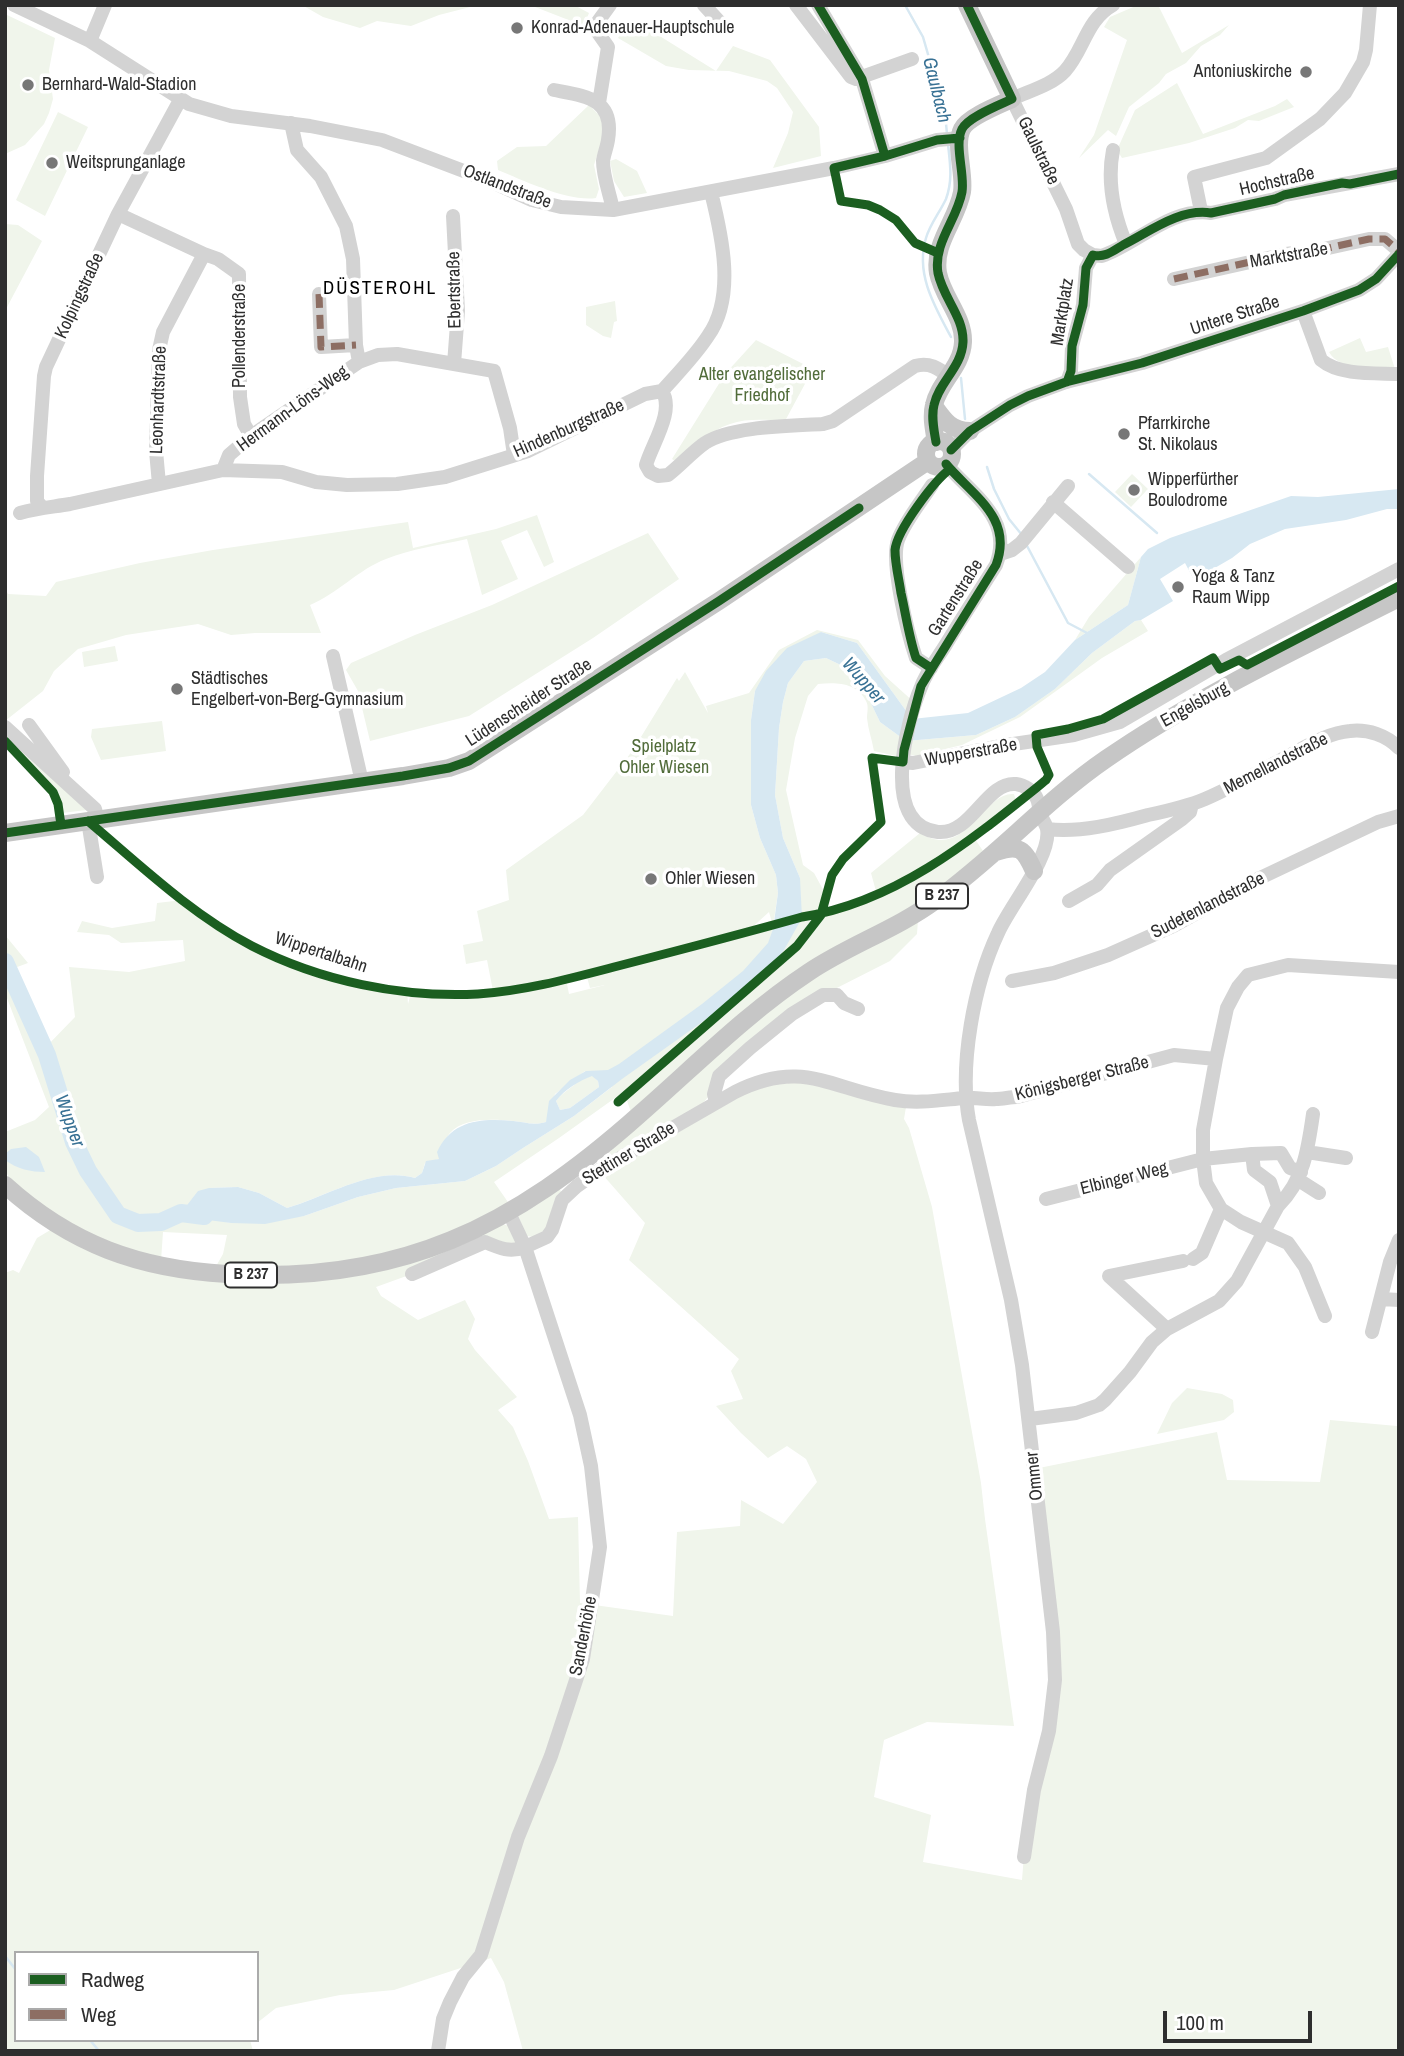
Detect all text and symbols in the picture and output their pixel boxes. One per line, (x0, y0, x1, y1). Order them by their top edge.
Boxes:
place label: Konrad-Adenauer-Hauptschule (531, 17, 734, 39)
marker: Konrad-Adenauer-Hauptschule (509, 20, 525, 36)
water label: Gaulbach (917, 55, 955, 125)
place label: Antoniuskirche (1194, 61, 1292, 83)
marker: Antoniuskirche (1298, 64, 1314, 80)
place label: Bernhard-Wald-Stadion (42, 74, 197, 96)
marker: Bernhard-Wald-Stadion (20, 77, 36, 93)
street label: Gaulstraße (1012, 113, 1064, 189)
place label: Weitsprunganlage (66, 152, 186, 174)
marker: Weitsprunganlage (44, 155, 60, 171)
street label: Ostlandstraße (460, 160, 554, 214)
street label: Hochstraße (1237, 163, 1317, 201)
street label: Marktstraße (1248, 239, 1330, 273)
street label: Kolpingstraße (51, 250, 109, 342)
street label: Ebertstraße (444, 251, 466, 329)
street label: Marktplatz (1047, 277, 1079, 347)
district label: DÜSTEROHL (324, 278, 436, 300)
street label: Pollenderstraße (229, 284, 251, 388)
street label: Untere Straße (1188, 291, 1282, 341)
street label: Leonhardtstraße (146, 346, 172, 454)
street label: Hermann-Löns-Weg (233, 361, 353, 457)
park label: Alter evangelischer Friedhof (699, 364, 825, 406)
street label: Hindenburgstraße (510, 395, 628, 463)
place label: Pfarrkirche St. Nikolaus (1138, 413, 1218, 456)
marker: Pfarrkirche St. Nikolaus (1116, 426, 1132, 442)
place label: Wipperfürther Boulodrome (1148, 469, 1238, 512)
marker: Wipperfürther Boulodrome (1126, 482, 1142, 498)
street label: Gartenstraße (924, 555, 988, 641)
place label: Yoga & Tanz Raum Wipp (1192, 566, 1275, 608)
marker: Yoga & Tanz Raum Wipp (1170, 579, 1186, 595)
water label: Wupper (837, 653, 889, 709)
street label: Lüdenscheider Straße (462, 654, 596, 752)
place label: Städtisches Engelbert-von-Berg-Gymnasium (191, 668, 403, 710)
street label: Engelsburg (1157, 677, 1233, 733)
marker: Städtisches Engelbert-von-Berg-Gymnasium (169, 681, 185, 697)
street label: Memellandstraße (1220, 728, 1332, 800)
street label: Wupperstraße (923, 734, 1019, 772)
park label: Spielplatz Ohler Wiesen (619, 736, 709, 778)
place label: Ohler Wiesen (665, 868, 755, 890)
street label: Sudetenlandstraße (1148, 868, 1268, 944)
marker: Ohler Wiesen (643, 871, 659, 887)
road number: B 237 (916, 884, 968, 908)
street label: Wippertalbahn (272, 928, 370, 978)
street label: Königsberger Straße (1013, 1052, 1151, 1106)
water label: Wupper (49, 1092, 89, 1150)
street label: Stettiner Straße (579, 1118, 679, 1190)
street label: Elbinger Weg (1078, 1158, 1170, 1200)
road number: B 237 (225, 1262, 277, 1288)
street label: Ommer (1022, 1450, 1048, 1502)
street label: Sanderhöhe (566, 1594, 602, 1678)
legend (14, 1951, 259, 2042)
text: Radweg (81, 1965, 144, 1994)
scale bar (1166, 1996, 1315, 2040)
text: Weg (81, 2000, 116, 2029)
text: 100 m (1176, 2008, 1224, 2037)

